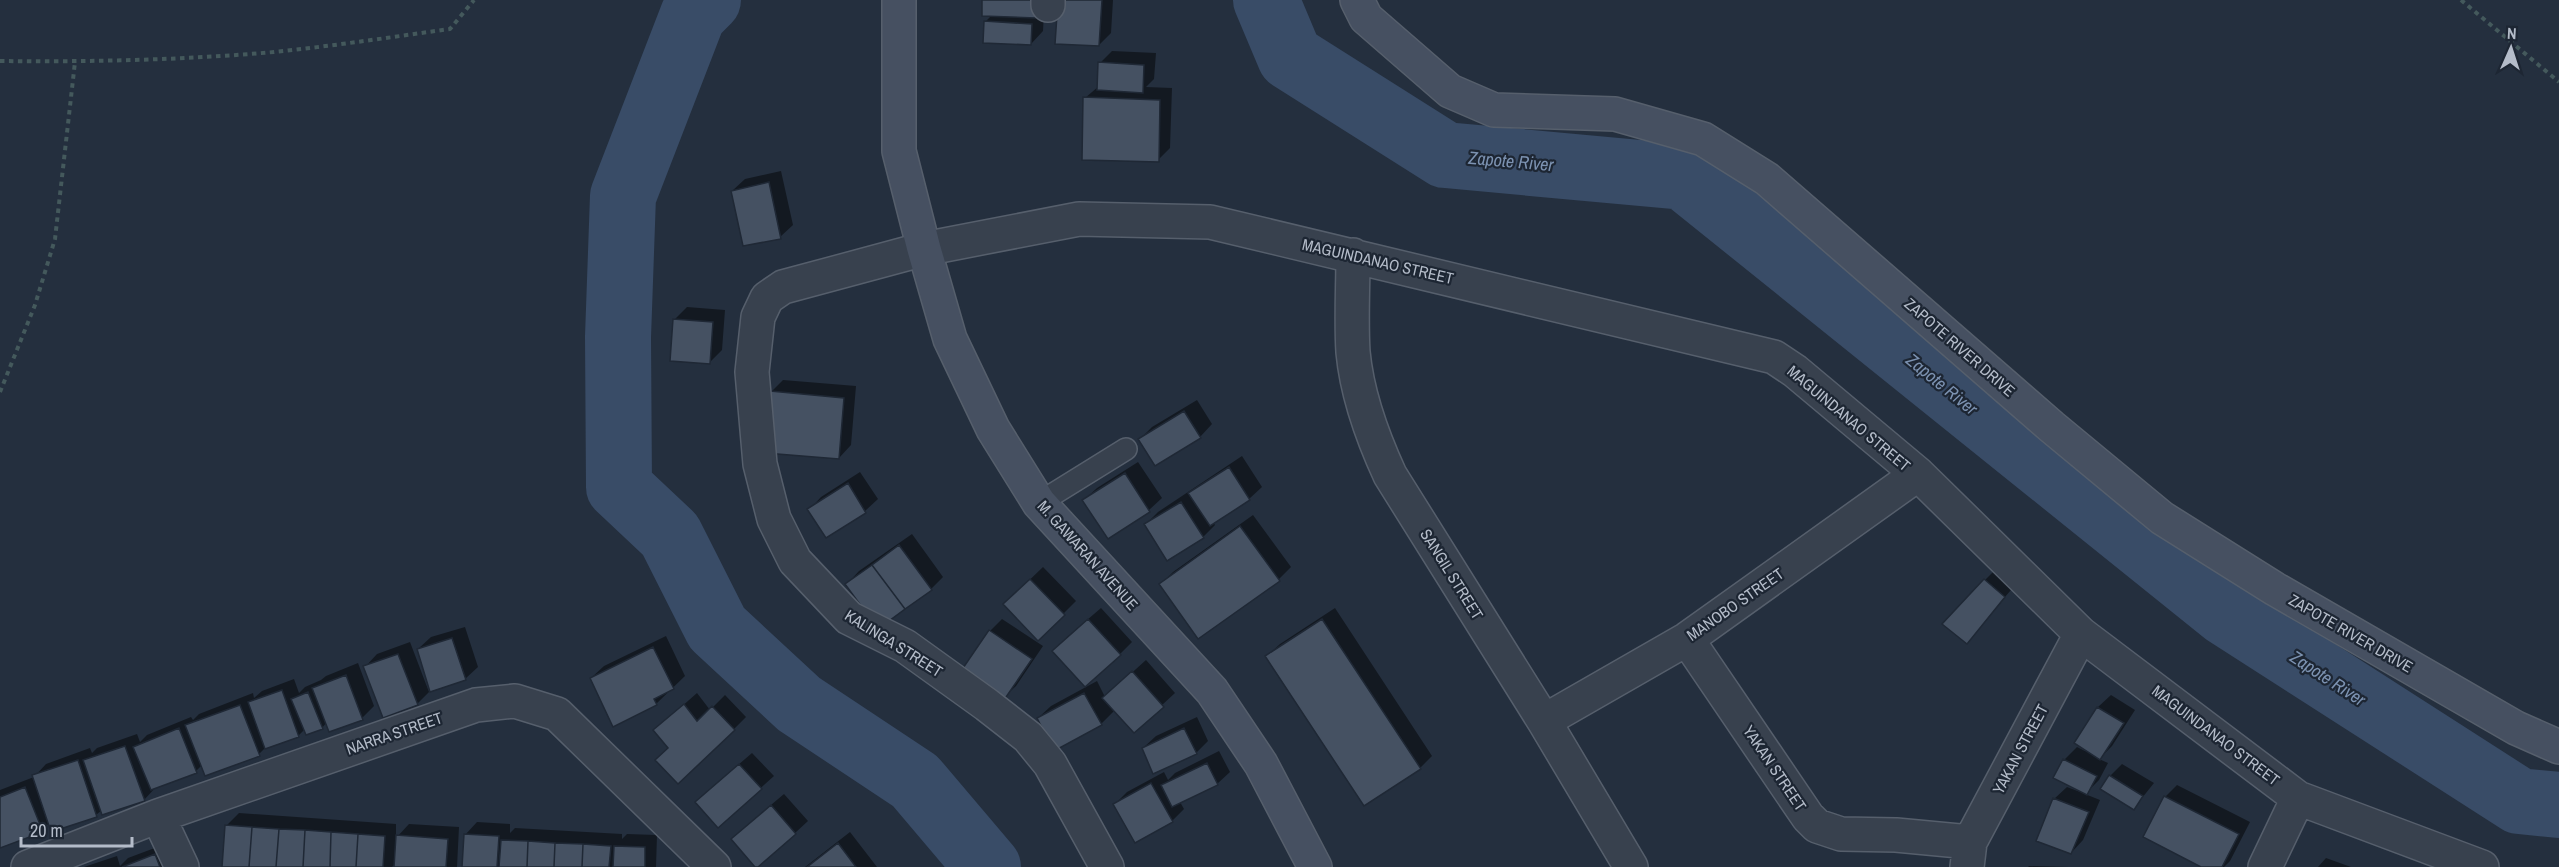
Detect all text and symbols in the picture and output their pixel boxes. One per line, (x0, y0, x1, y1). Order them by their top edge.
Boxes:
north arrow (2481, 18, 2541, 78)
text: N (2506, 22, 2517, 44)
water label: Zapote River (1466, 145, 1556, 177)
street label: MAGUINDANAO STREET (1300, 233, 1456, 289)
street label: ZAPOTE RIVER DRIVE (1900, 293, 2020, 401)
water label: Zapote River (1900, 347, 1984, 421)
street label: MAGUINDANAO STREET (1783, 360, 1915, 476)
street label: M. GAWARAN AVENUE (1033, 495, 1143, 615)
street label: SANGIL STREET (1415, 524, 1489, 624)
street label: MANOBO STREET (1682, 562, 1788, 646)
street label: ZAPOTE RIVER DRIVE (2285, 588, 2417, 678)
street label: KALINGA STREET (841, 604, 947, 682)
water label: Zapote River (2285, 644, 2371, 712)
street label: MAGUINDANAO STREET (2148, 680, 2284, 790)
street label: YAKAN STREET (1987, 700, 2053, 798)
street label: NARRA STREET (343, 706, 445, 760)
street label: YAKAN STREET (1738, 721, 1812, 815)
scale bar (21, 810, 132, 848)
text: 20 m (30, 818, 63, 843)

